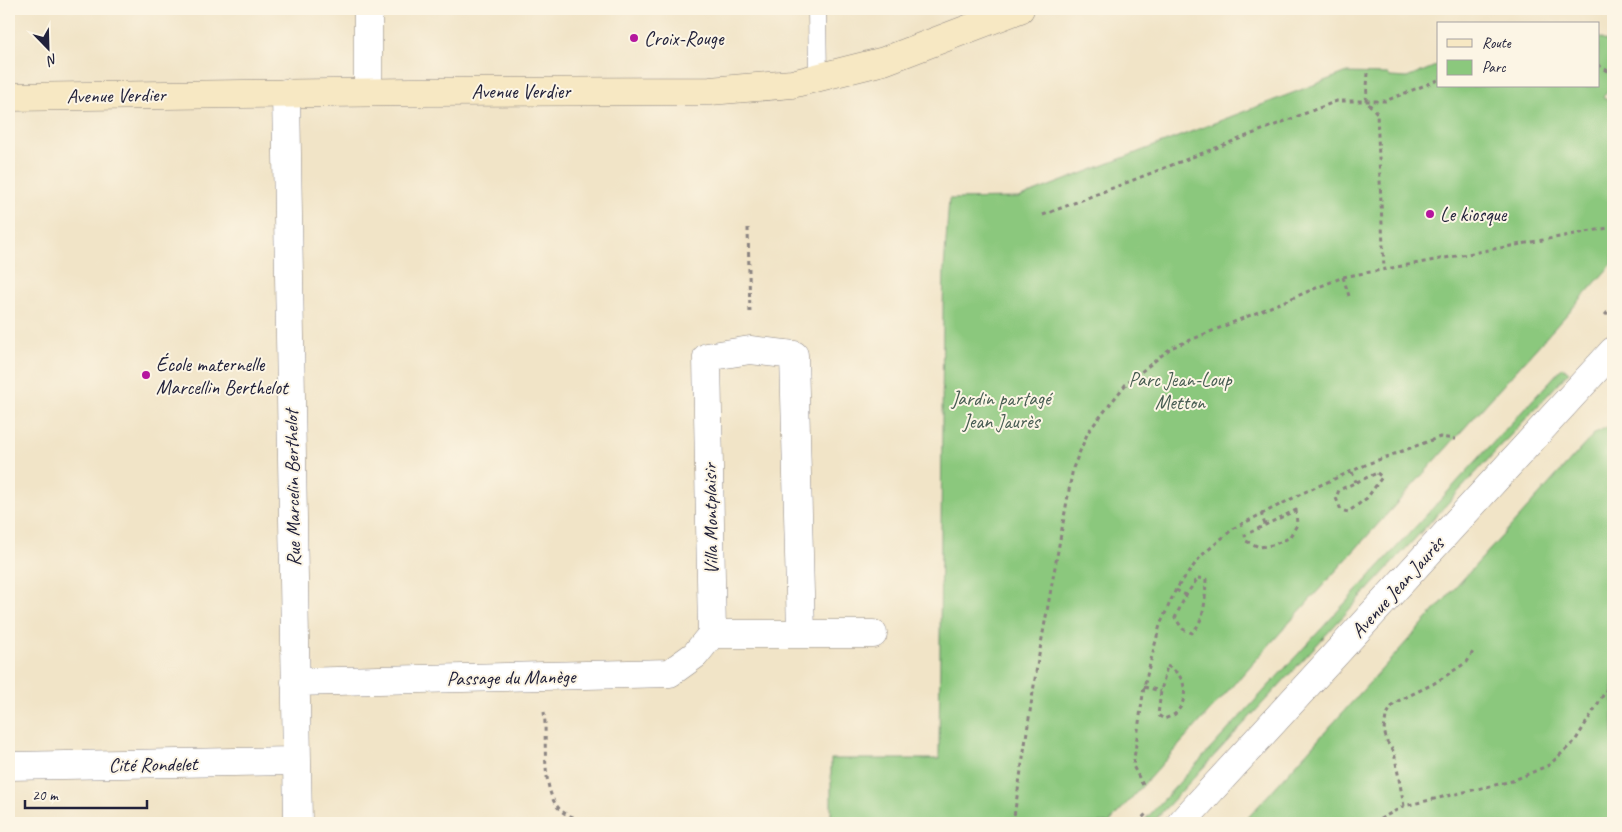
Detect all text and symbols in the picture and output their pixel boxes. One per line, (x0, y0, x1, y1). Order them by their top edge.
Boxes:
north arrow (22, 22, 72, 72)
legend (1437, 22, 1600, 88)
place label: Croix-Rouge (644, 26, 725, 51)
marker: Croix-Rouge (628, 32, 640, 44)
text: Route (1482, 34, 1512, 53)
text: N (43, 50, 60, 70)
text: Parc (1482, 58, 1506, 77)
street label: Avenue Verdier (472, 79, 572, 104)
street label: Avenue Verdier (66, 82, 168, 109)
place label: Le kiosque (1440, 202, 1508, 227)
marker: Le kiosque (1424, 208, 1436, 220)
place label: École maternelle Marcellin Berthelot (156, 352, 290, 400)
park label: Parc Jean-Loup Metton (1128, 367, 1233, 415)
marker: École maternelle Marcellin Berthelot (140, 369, 152, 381)
park label: Jardin partagé Jean Jaurès (950, 386, 1054, 434)
street label: Rue Marcelin Berthelot (279, 406, 306, 567)
street label: Villa Montplaisir (697, 461, 724, 575)
street label: Avenue Jean Jaurès (1345, 530, 1451, 643)
street label: Passage du Manège (446, 664, 577, 691)
street label: Cité Rondelet (108, 751, 200, 778)
scale bar (25, 777, 148, 809)
text: 20 m (32, 786, 59, 805)

